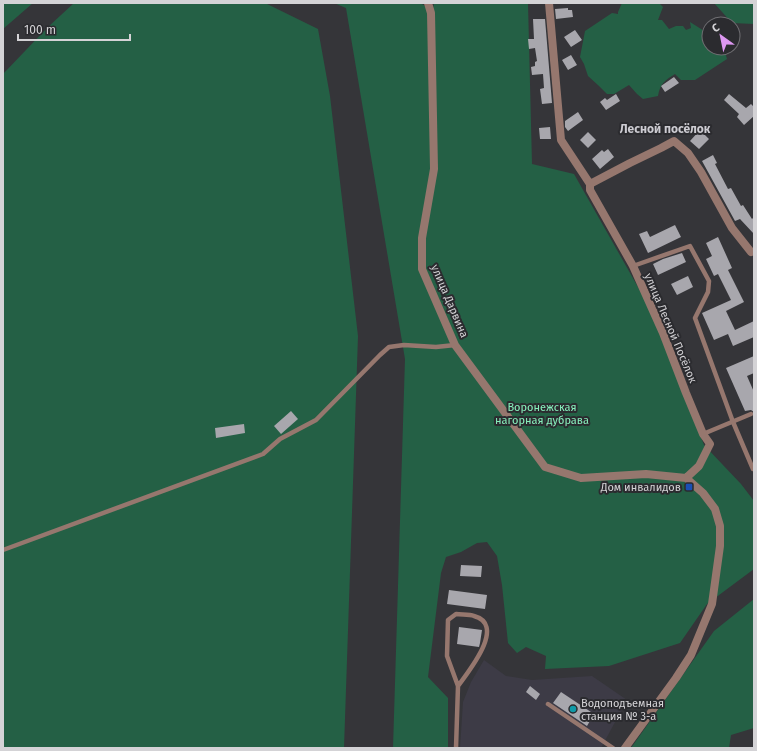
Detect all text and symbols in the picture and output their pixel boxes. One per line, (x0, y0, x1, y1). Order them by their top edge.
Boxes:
scale bar (18, 16, 130, 42)
north arrow (701, 16, 741, 56)
text: С (710, 20, 723, 35)
text: 100 m (24, 23, 56, 37)
district label: Лесной посёлок (620, 122, 711, 136)
street label: улица Дарвина (428, 263, 471, 340)
street label: улица Лесной Посёлок (642, 271, 700, 385)
park label: Воронежская нагорная дубрава (495, 401, 589, 427)
place label: Дом инвалидов (600, 481, 681, 494)
marker: Дом инвалидов (684, 482, 694, 492)
place label: Водоподъемная станция № 3-а (581, 697, 664, 723)
marker: Водоподъемная станция № 3-а (568, 704, 578, 714)

